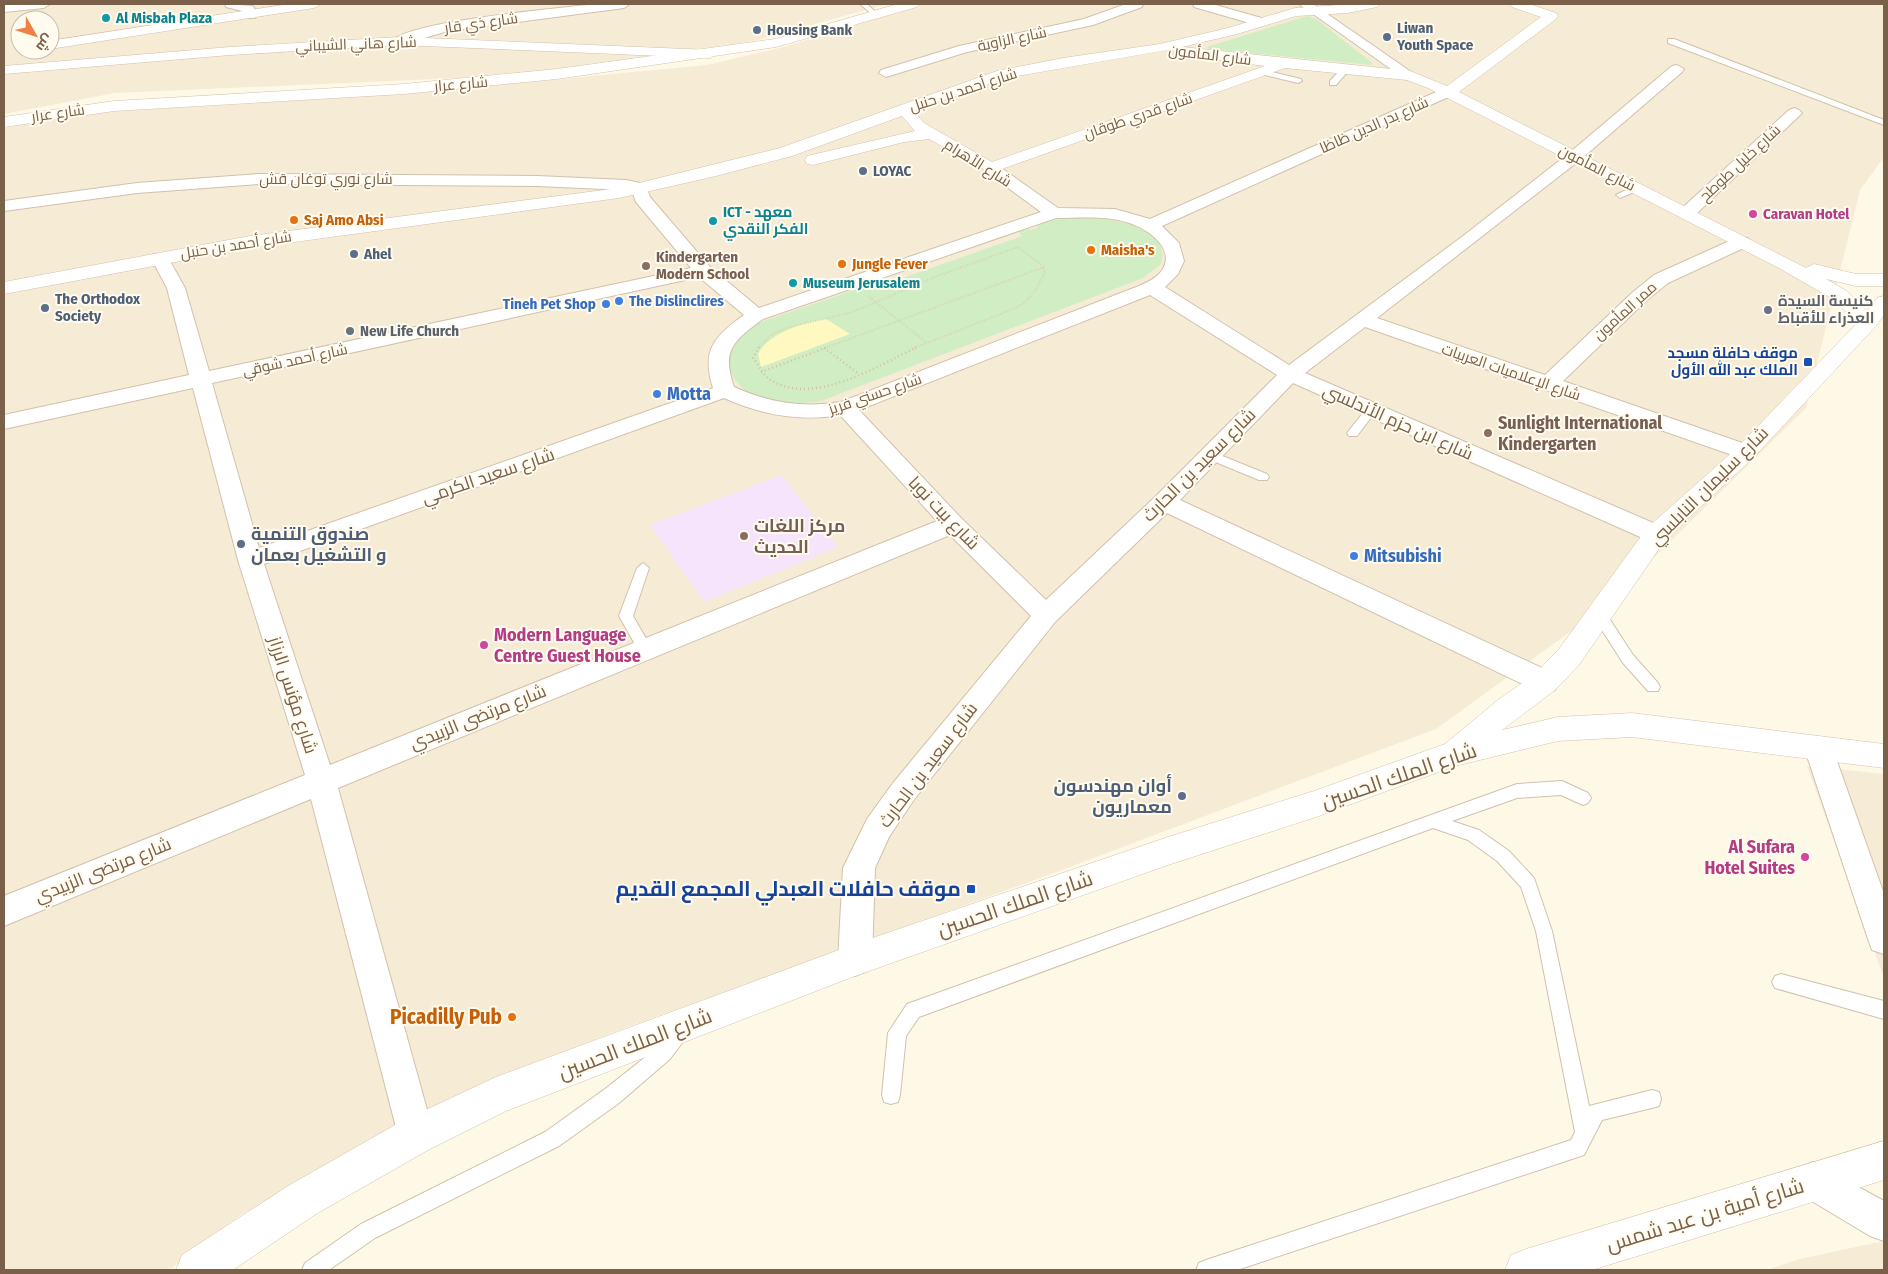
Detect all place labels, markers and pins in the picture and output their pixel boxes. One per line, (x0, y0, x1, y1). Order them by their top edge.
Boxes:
place label: Al Misbah Plaza (115, 9, 213, 27)
marker: Al Misbah Plaza (100, 12, 112, 24)
place label: Liwan Youth Space (1396, 19, 1474, 54)
place label: Housing Bank (767, 21, 852, 39)
marker: Housing Bank (751, 24, 763, 36)
marker: Liwan Youth Space (1381, 31, 1393, 43)
place label: LOYAC (873, 162, 912, 180)
marker: LOYAC (857, 165, 869, 177)
place label: ICT - معهد الفكر النقدي (723, 203, 809, 241)
place label: Caravan Hotel (1763, 205, 1850, 223)
marker: Caravan Hotel (1747, 208, 1759, 220)
place label: Saj Amo Absi (304, 211, 384, 229)
marker: Saj Amo Absi (288, 214, 300, 226)
marker: ICT - معهد الفكر النقدي (707, 215, 719, 227)
place label: Maisha's (1101, 241, 1155, 259)
marker: Maisha's (1085, 244, 1097, 256)
place label: Ahel (363, 245, 393, 263)
marker: Ahel (348, 248, 360, 260)
place label: Kindergarten Modern School (656, 248, 750, 283)
place label: Jungle Fever (851, 255, 928, 273)
marker: Jungle Fever (836, 258, 848, 270)
marker: Kindergarten Modern School (640, 260, 652, 272)
place label: Museum Jerusalem (803, 274, 920, 292)
marker: Museum Jerusalem (787, 277, 799, 289)
place label: The Orthodox Society (55, 290, 141, 325)
place label: The Dislinclires (629, 292, 724, 310)
place label: كنيسة السيدة العذراء للأقباط (1778, 292, 1874, 327)
place label: Tineh Pet Shop (503, 295, 596, 313)
marker: The Dislinclires (613, 295, 625, 307)
marker: Tineh Pet Shop (600, 298, 612, 310)
marker: The Orthodox Society (39, 302, 51, 314)
marker: كنيسة السيدة العذراء للأقباط (1762, 304, 1774, 316)
place label: New Life Church (360, 322, 459, 340)
marker: New Life Church (344, 325, 356, 337)
place label: موقف حافلة مسجد الملك عبد الله الأول (1668, 344, 1798, 379)
marker: موقف حافلة مسجد الملك عبد الله الأول (1802, 356, 1814, 368)
place label: Motta (667, 383, 711, 405)
marker: Motta (651, 388, 663, 400)
place label: Sunlight International Kindergarten (1498, 412, 1662, 455)
marker: Sunlight International Kindergarten (1482, 427, 1494, 439)
place label: مركز اللغات الحديث (754, 515, 845, 558)
place label: صندوق التنمية و التشغيل بعمان (251, 523, 386, 566)
marker: مركز اللغات الحديث (738, 530, 750, 542)
marker: صندوق التنمية و التشغيل بعمان (235, 538, 247, 550)
place label: Mitsubishi (1364, 545, 1442, 567)
marker: Mitsubishi (1348, 550, 1360, 562)
place label: Modern Language Centre Guest House (494, 624, 641, 667)
marker: Modern Language Centre Guest House (478, 639, 490, 651)
place label: أوان مهندسون معماريون (1053, 773, 1172, 818)
marker: أوان مهندسون معماريون (1176, 790, 1188, 802)
place label: Al Sufara Hotel Suites (1704, 836, 1795, 879)
marker: Al Sufara Hotel Suites (1799, 851, 1811, 863)
place label: موقف حافلات العبدلي المجمع القديم (616, 876, 961, 906)
marker: موقف حافلات العبدلي المجمع القديم (965, 883, 977, 895)
place label: Picadilly Pub (390, 1004, 502, 1030)
marker: Picadilly Pub (506, 1011, 518, 1023)

